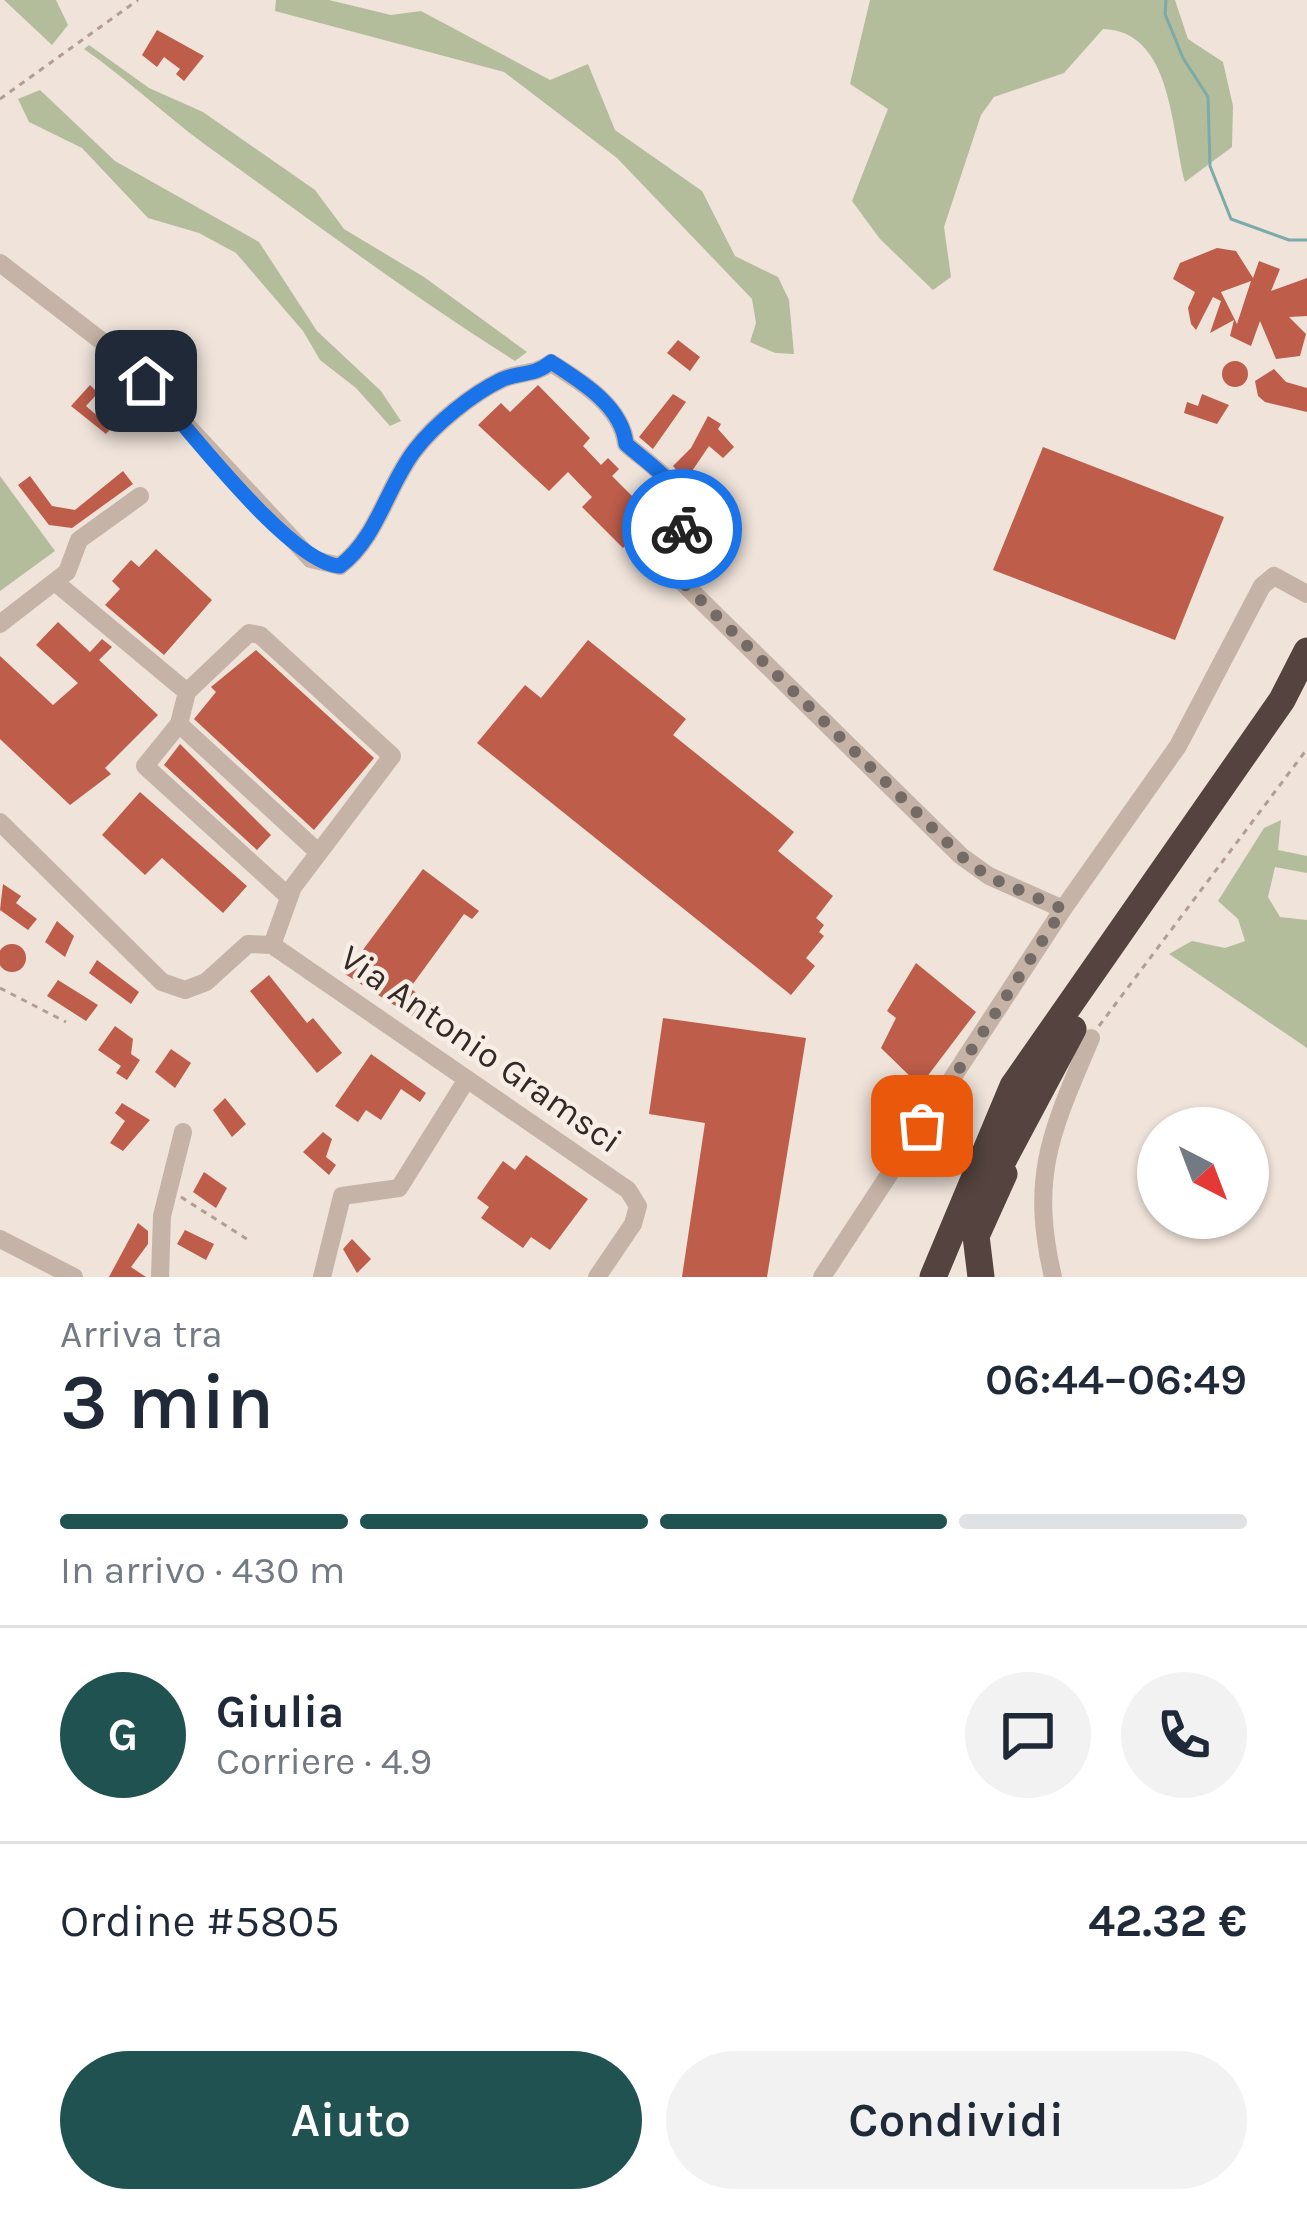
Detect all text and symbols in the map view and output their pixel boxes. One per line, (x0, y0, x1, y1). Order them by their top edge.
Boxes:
pin (95, 330, 197, 432)
icon: home (113, 348, 179, 414)
courier (622, 469, 742, 589)
icon: bike (649, 496, 715, 562)
street label: Via Antonio Gramsci (332, 936, 630, 1162)
pin (871, 1075, 973, 1177)
icon: bag (889, 1093, 955, 1159)
north arrow (1137, 1107, 1269, 1239)
map controls (1137, 1107, 1269, 1239)
text: Arriva tra (60, 1311, 223, 1357)
text: 06:44–06:49 (985, 1353, 1247, 1405)
text: 3 min (60, 1356, 274, 1448)
text: In arrivo · 430 m (60, 1547, 345, 1593)
button: chat (965, 1672, 1091, 1798)
button: phone (1121, 1672, 1247, 1798)
text: Giulia (216, 1686, 344, 1738)
text: G (108, 1709, 138, 1761)
text: Corriere · 4.9 (216, 1738, 432, 1784)
text: Ordine #5805 (60, 1895, 340, 1947)
text: 42.32 € (1088, 1895, 1247, 1947)
button: Aiuto (60, 2051, 642, 2189)
button: Condividi (666, 2051, 1247, 2189)

